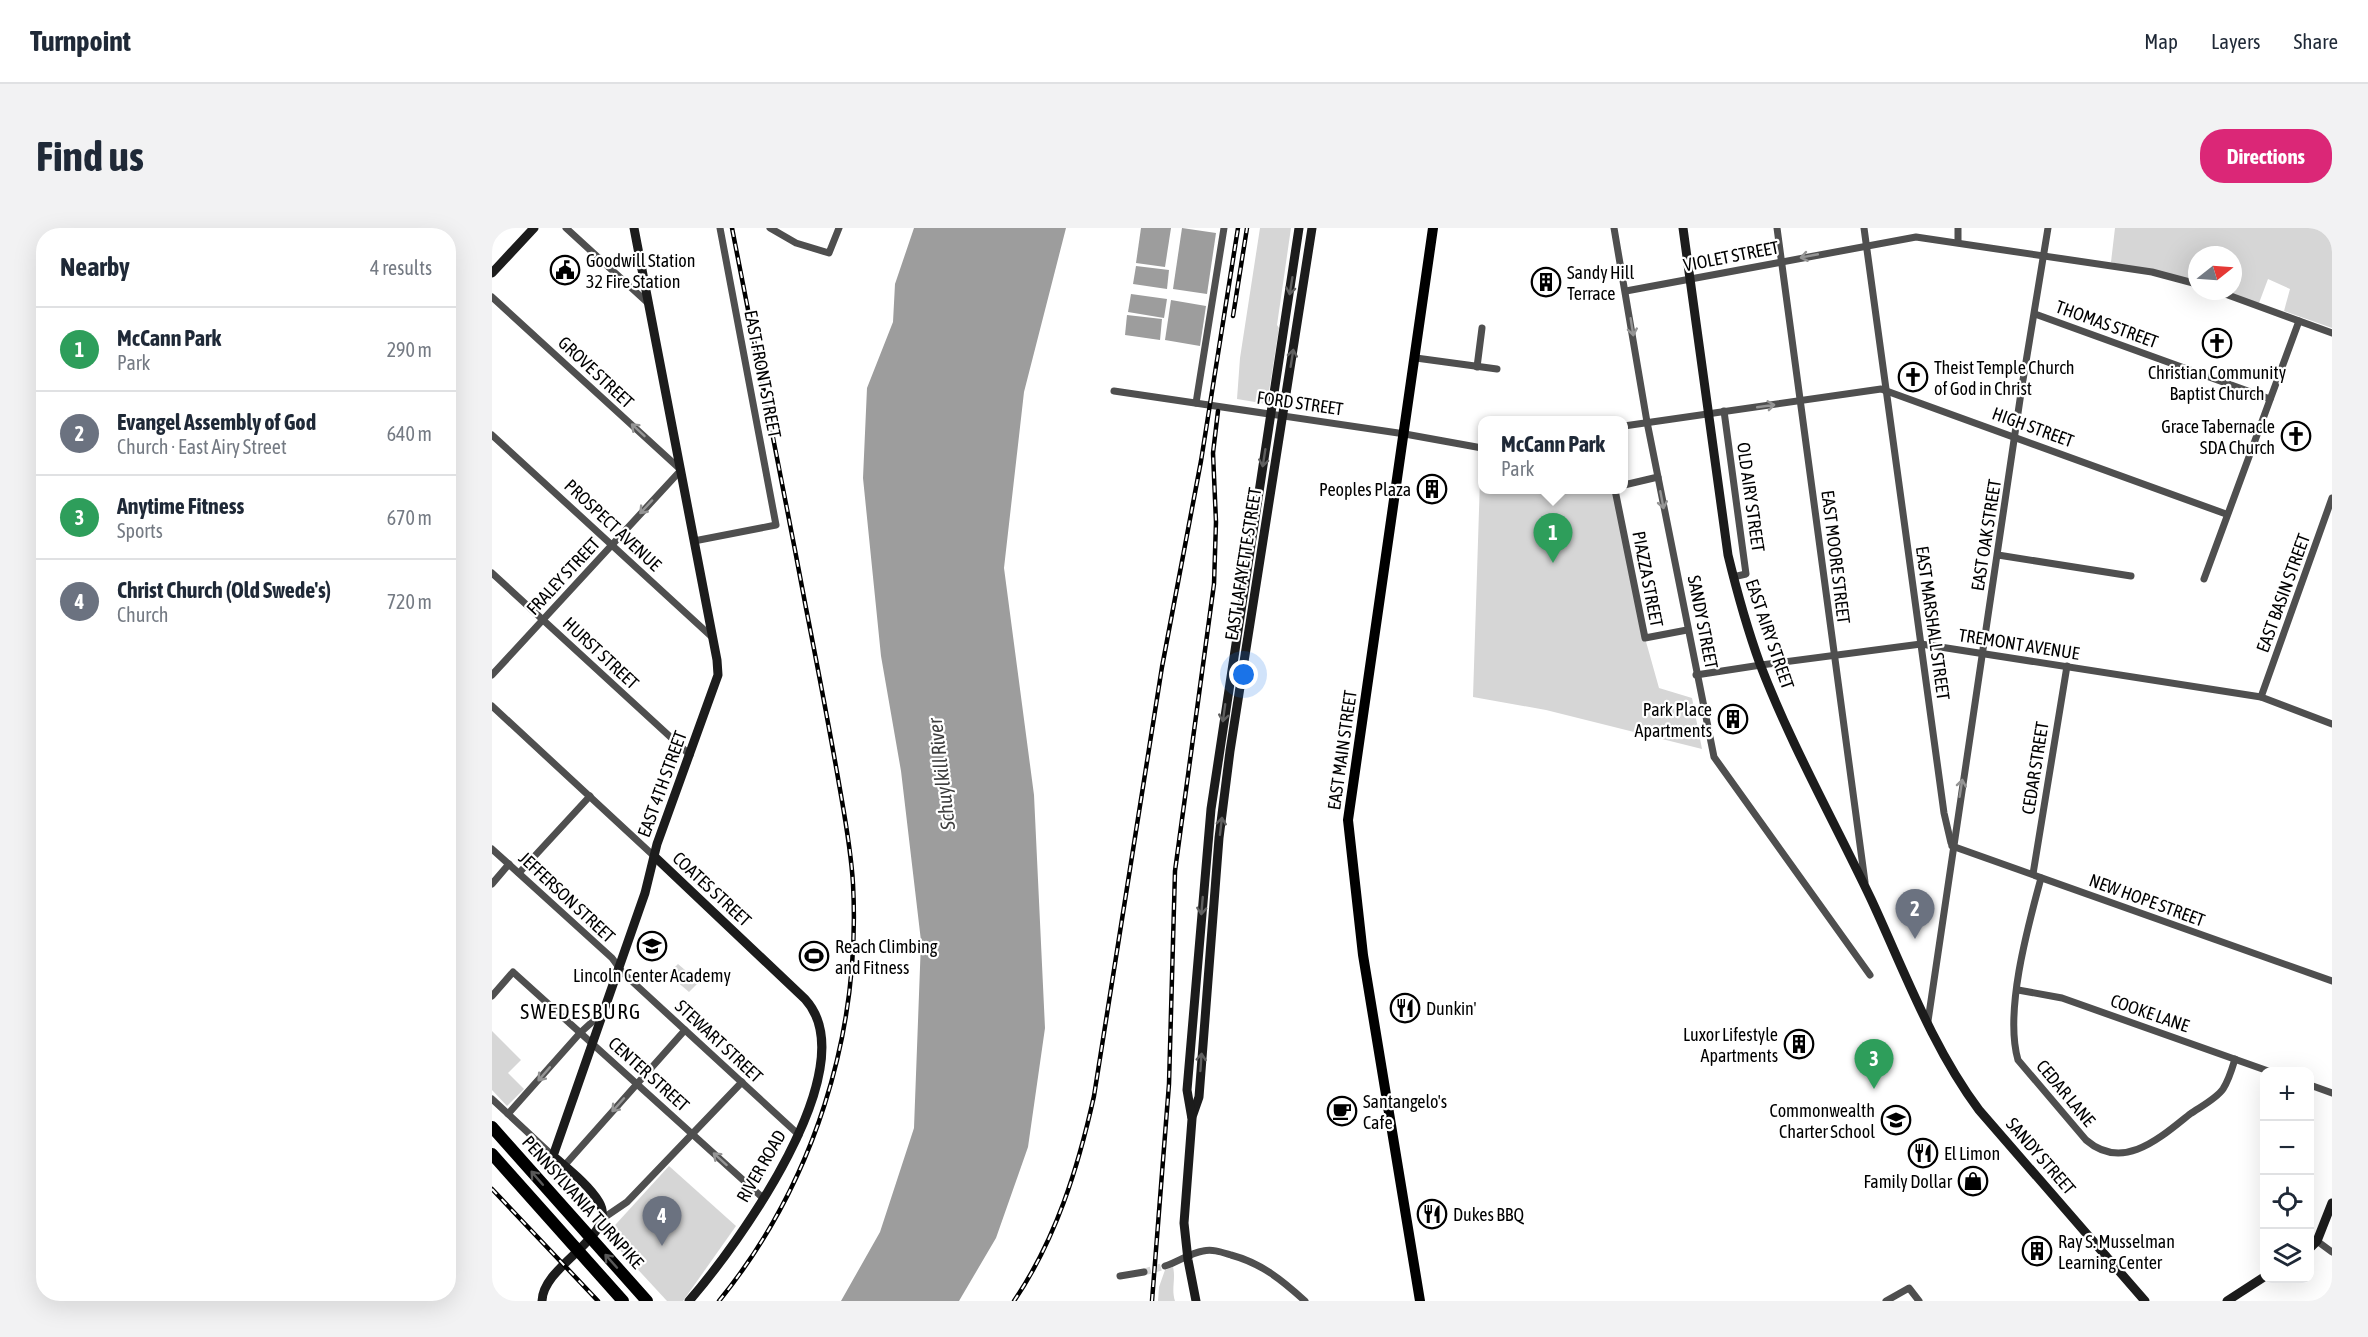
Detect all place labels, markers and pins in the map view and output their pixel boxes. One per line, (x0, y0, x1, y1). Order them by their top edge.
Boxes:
place label: Goodwill Station 32 Fire Station (586, 250, 696, 292)
public building icon: Goodwill Station 32 Fire Station (549, 254, 581, 286)
place label: Sandy Hill Terrace (1567, 262, 1634, 304)
building icon: Sandy Hill Terrace (1530, 266, 1562, 298)
church icon: Christian Community Baptist Church (2201, 327, 2233, 359)
place label: Theist Temple Church of God in Christ (1934, 357, 2075, 399)
church icon: Theist Temple Church of God in Christ (1897, 361, 1929, 393)
place label: Christian Community Baptist Church (2148, 362, 2286, 404)
place label: Grace Tabernacle SDA Church (2161, 416, 2275, 458)
church icon: Grace Tabernacle SDA Church (2280, 420, 2312, 452)
building icon: Peoples Plaza (1416, 473, 1448, 505)
place label: Peoples Plaza (1319, 479, 1411, 500)
pin: 1 (1534, 514, 1572, 563)
place label: Park Place Apartments (1635, 699, 1712, 741)
building icon: Park Place Apartments (1717, 703, 1749, 735)
pin: 2 (1896, 890, 1934, 939)
school or university icon: Lincoln Center Academy (636, 930, 668, 962)
place label: Reach Climbing and Fitness (835, 936, 938, 978)
sports icon: Reach Climbing and Fitness (798, 940, 830, 972)
place label: Lincoln Center Academy (573, 965, 731, 986)
restaurant icon: Dunkin' (1389, 992, 1421, 1024)
place label: Dunkin' (1426, 998, 1476, 1019)
place label: Luxor Lifestyle Apartments (1683, 1024, 1778, 1066)
building icon: Luxor Lifestyle Apartments (1783, 1028, 1815, 1060)
pin: 3 (1854, 1040, 1894, 1089)
place label: Santangelo's Cafe (1363, 1091, 1447, 1133)
cafe icon: Santangelo's Cafe (1326, 1095, 1358, 1127)
place label: Commonwealth Charter School (1770, 1100, 1875, 1142)
school or university icon: Commonwealth Charter School (1880, 1104, 1912, 1136)
restaurant icon: El Limon (1907, 1137, 1939, 1169)
place label: El Limon (1944, 1143, 2000, 1164)
shop icon: Family Dollar (1957, 1165, 1989, 1197)
place label: Family Dollar (1863, 1171, 1953, 1192)
pin: 4 (642, 1196, 682, 1246)
restaurant icon: Dukes BBQ (1416, 1198, 1448, 1230)
place label: Dukes BBQ (1453, 1204, 1524, 1225)
place label: Ray S. Musselman Learning Center (2058, 1231, 2175, 1273)
building icon: Ray S. Musselman Learning Center (2021, 1235, 2053, 1267)

